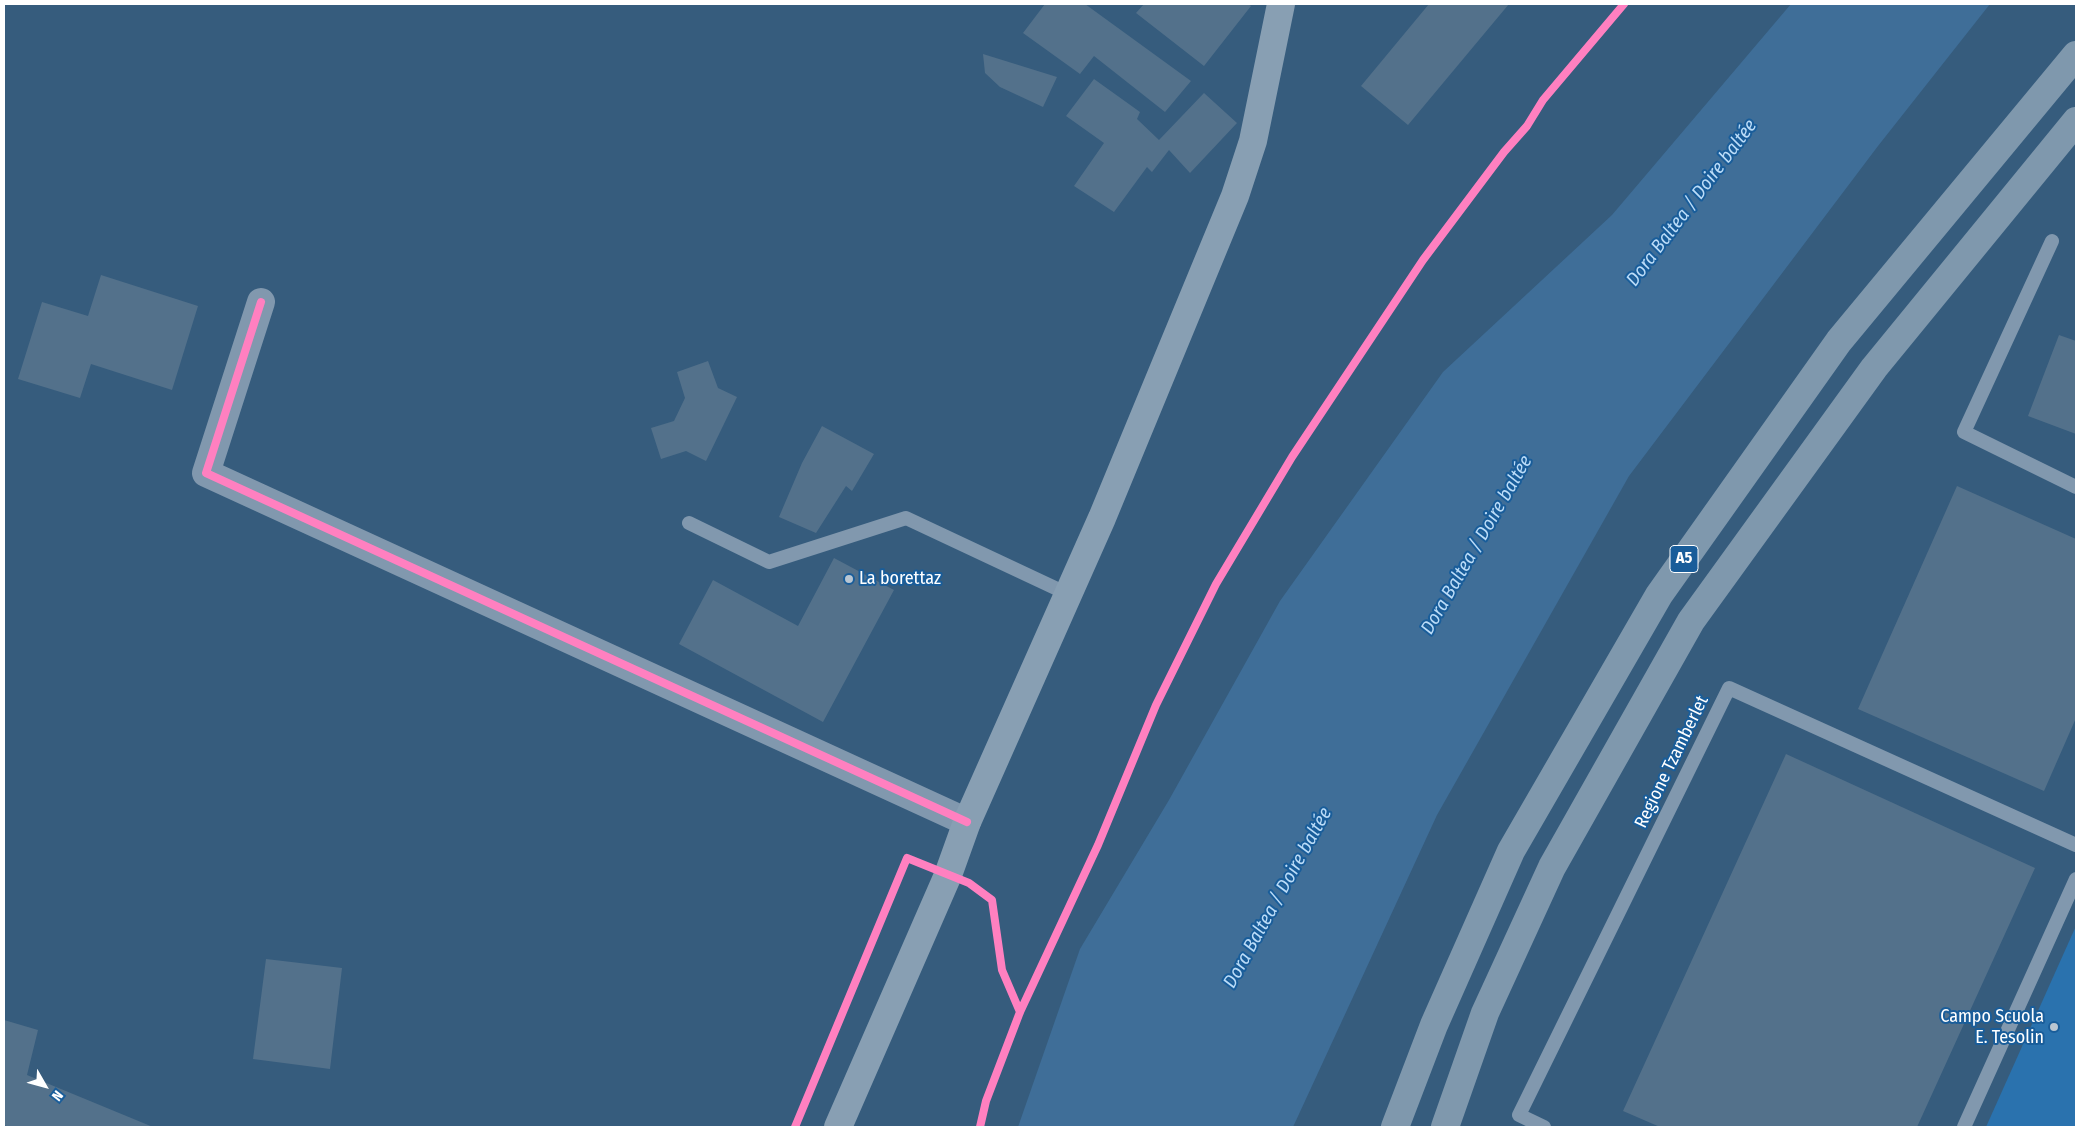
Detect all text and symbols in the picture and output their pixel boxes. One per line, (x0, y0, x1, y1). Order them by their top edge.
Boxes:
water label: Dora Baltea / Doire baltée (1622, 115, 1762, 291)
water label: Dora Baltea / Doire baltée (1416, 451, 1538, 639)
road number: A5 (1670, 546, 1698, 572)
place label: La borettaz (859, 568, 941, 590)
marker: La borettaz (843, 573, 855, 585)
street label: Regione Tzamberlet (1631, 692, 1713, 832)
water label: Dora Baltea / Doire baltée (1219, 804, 1337, 992)
place label: Campo Scuola E. Tesolin (1940, 1006, 2044, 1048)
marker: Campo Scuola E. Tesolin (2048, 1021, 2060, 1033)
north arrow (20, 1061, 70, 1111)
text: N (48, 1087, 66, 1104)

